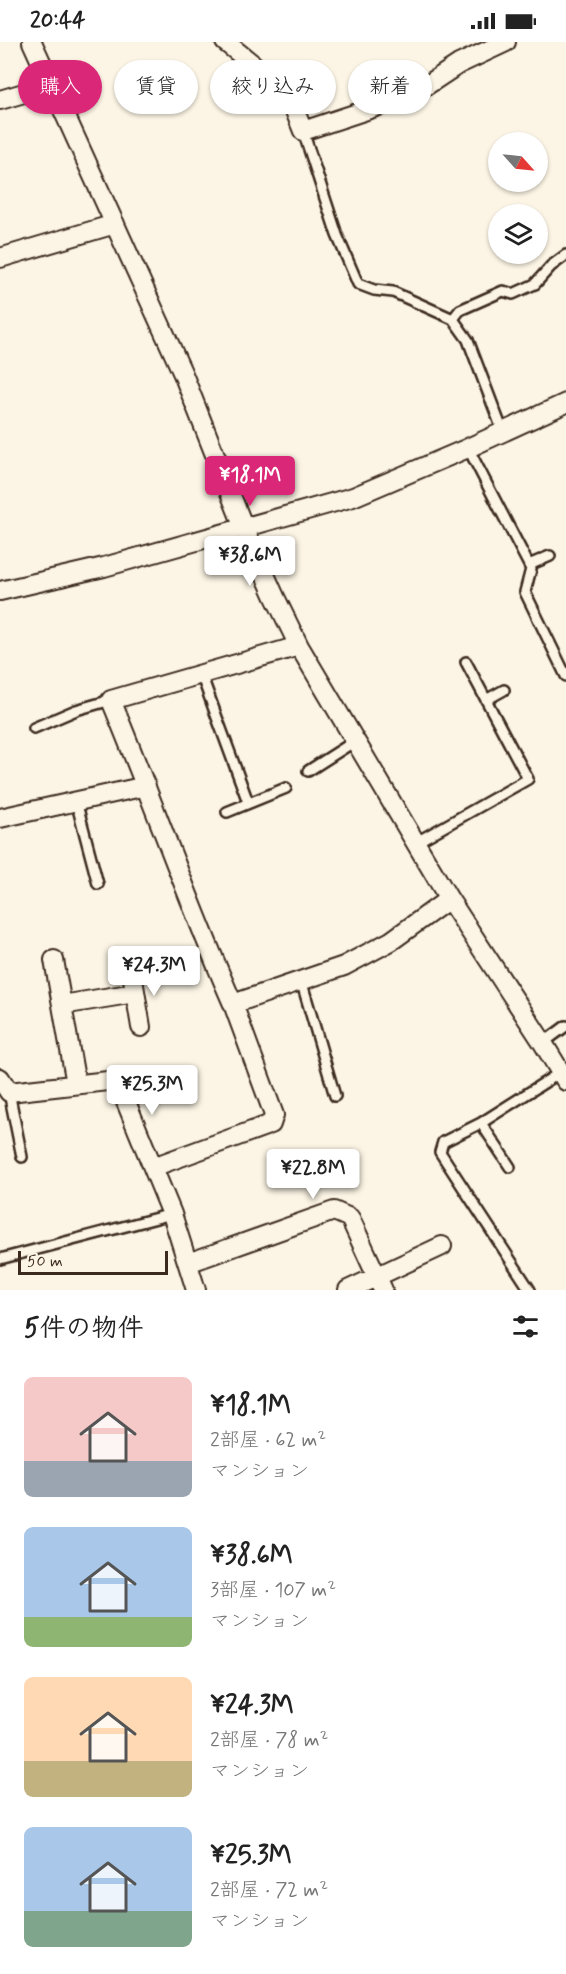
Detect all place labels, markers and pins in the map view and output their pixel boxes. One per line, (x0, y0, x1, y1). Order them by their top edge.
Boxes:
pin: ¥18.1M (201, 456, 299, 507)
pin: ¥38.6M (201, 536, 299, 587)
pin: ¥24.3M (105, 946, 203, 997)
pin: ¥25.3M (103, 1065, 201, 1116)
pin: ¥22.8M (264, 1149, 362, 1200)

